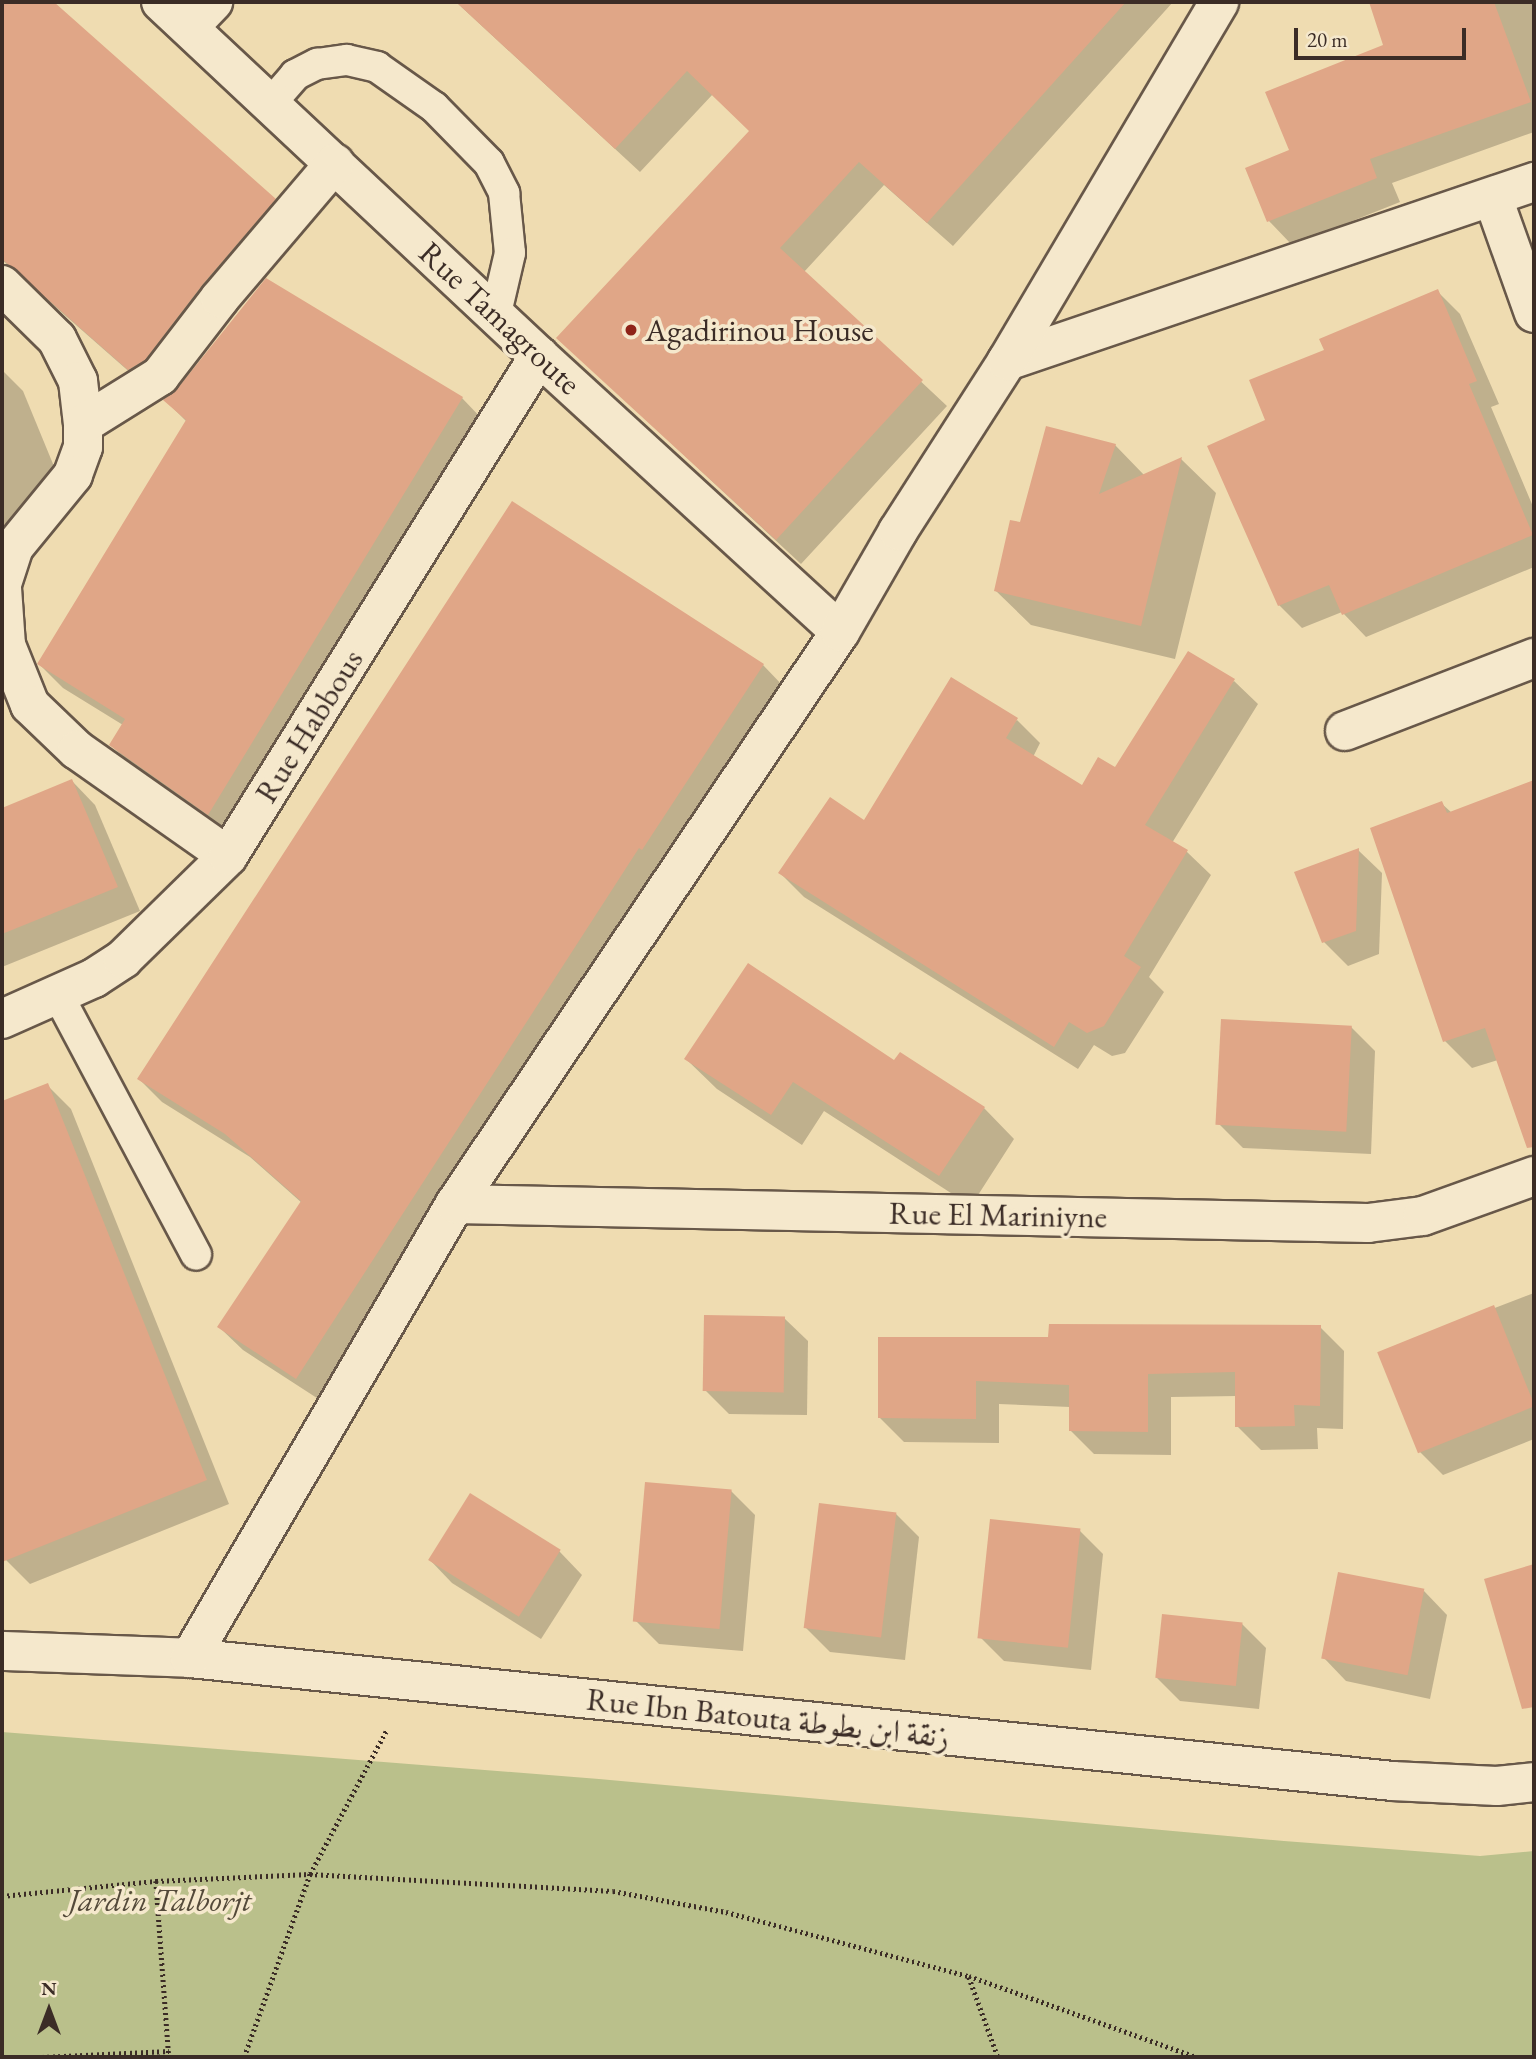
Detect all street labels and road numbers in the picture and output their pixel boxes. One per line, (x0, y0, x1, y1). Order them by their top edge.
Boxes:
street label: Rue Tamagroute (411, 233, 589, 403)
street label: Rue Habbous (247, 642, 371, 810)
street label: Rue El Mariniyne (889, 1194, 1107, 1236)
street label: Rue Ibn Batouta زنقة ابن بطوطة (585, 1680, 951, 1756)

